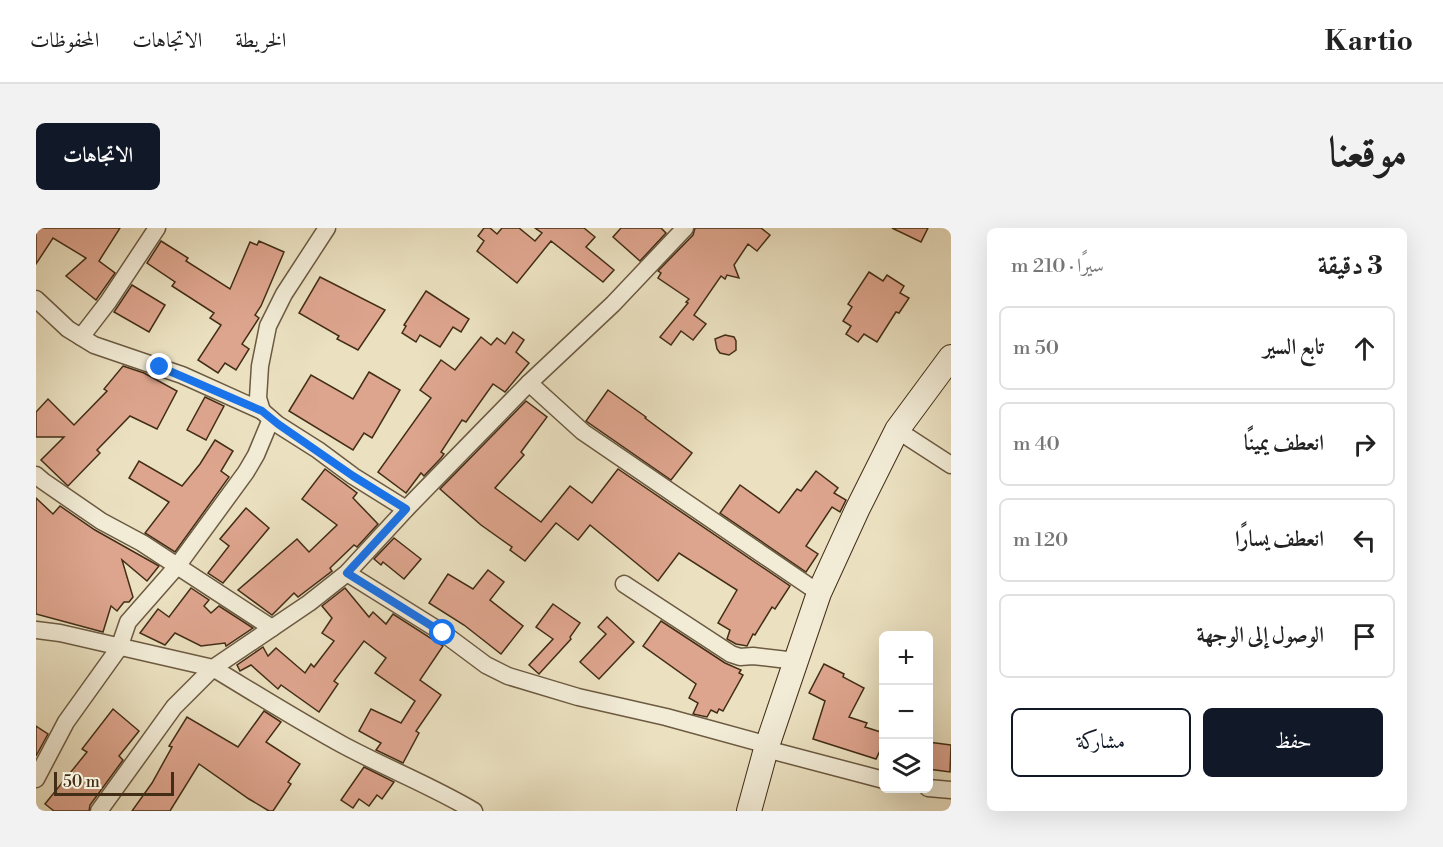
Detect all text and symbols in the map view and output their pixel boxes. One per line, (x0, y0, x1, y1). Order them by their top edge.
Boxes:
text: Kartio (1324, 24, 1413, 59)
text: المحفوظات (30, 28, 99, 54)
text: الاتجاهات (132, 28, 202, 54)
text: الخريطة (235, 28, 286, 54)
button: الاتجاهات (36, 123, 160, 190)
text: موقعنا (1329, 127, 1407, 180)
text: 3 دقيقة (1318, 250, 1383, 282)
text: سيرًا · 210 m (1011, 254, 1104, 279)
icon: ahead (1348, 332, 1381, 365)
text: تابع السير (1263, 334, 1324, 361)
text: 50 m (1013, 336, 1059, 361)
route end (146, 353, 172, 379)
icon: right (1348, 428, 1381, 461)
text: انعطف يمينًا (1244, 430, 1324, 457)
text: 40 m (1013, 432, 1060, 457)
icon: left (1348, 524, 1381, 557)
text: انعطف يسارًا (1235, 526, 1324, 553)
text: 120 m (1013, 528, 1068, 553)
route start (429, 619, 455, 645)
icon: arrive (1348, 620, 1381, 653)
text: الوصول إلى الوجهة (1196, 622, 1324, 649)
map controls (879, 631, 933, 793)
button: + (879, 631, 933, 685)
button: − (879, 685, 933, 739)
button: مشاركة (1011, 708, 1191, 777)
button: حفظ (1203, 708, 1383, 777)
button: layers (879, 739, 933, 793)
scale bar (54, 769, 174, 796)
text: 50 m (63, 772, 100, 792)

